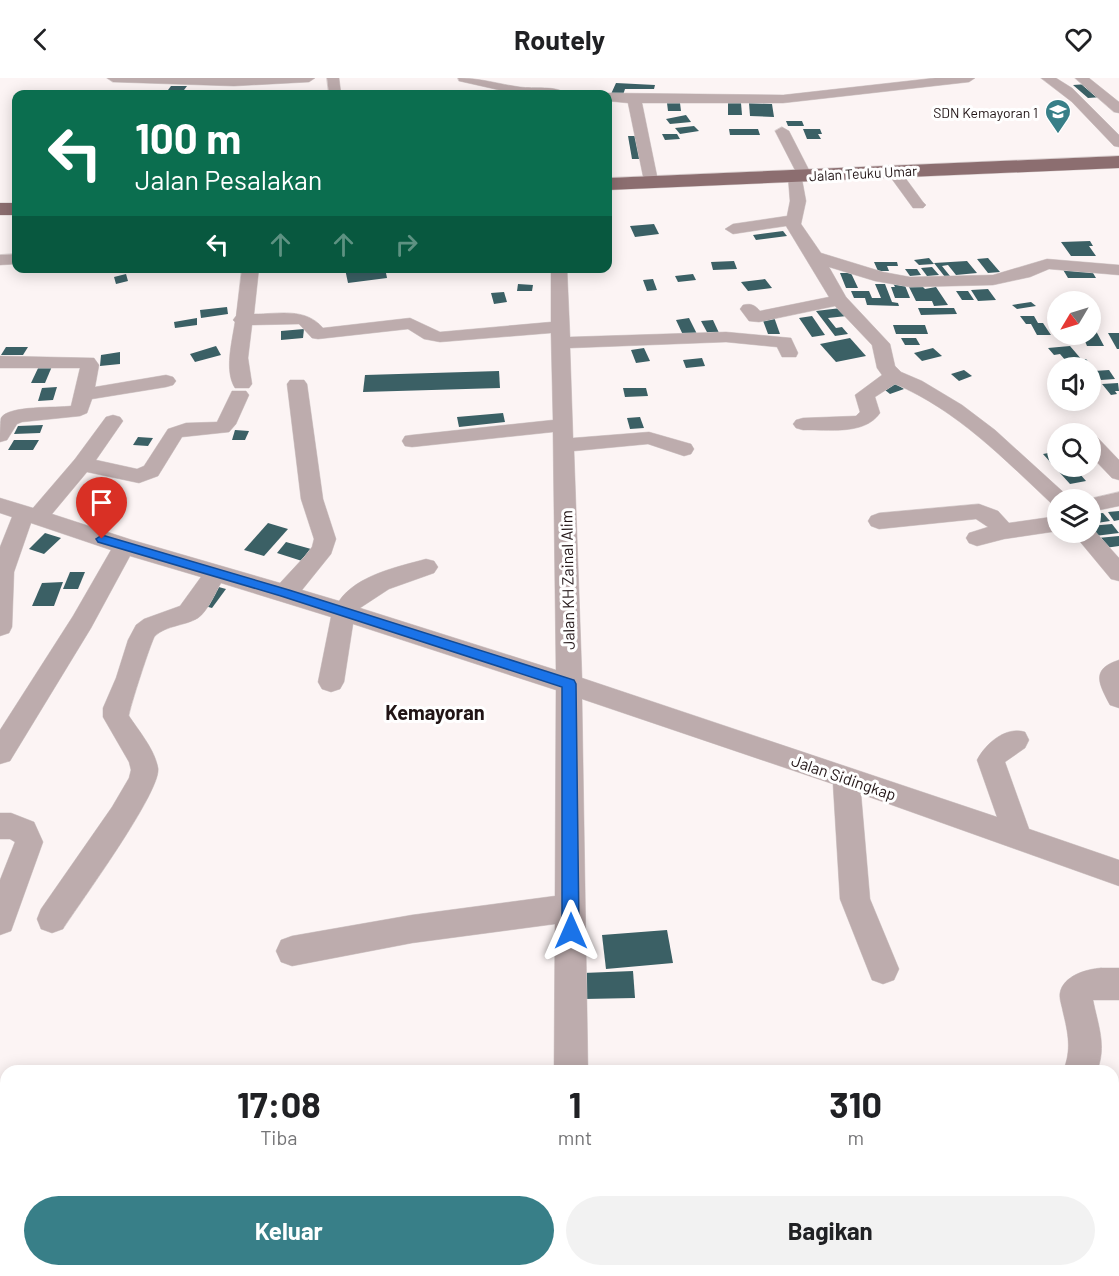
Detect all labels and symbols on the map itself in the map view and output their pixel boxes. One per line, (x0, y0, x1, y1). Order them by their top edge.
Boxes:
school or university icon: SDN Kemayoran 1 (1043, 97, 1073, 135)
place label: SDN Kemayoran 1 (933, 104, 1038, 121)
street label: Jalan Teuku Umar (809, 162, 917, 184)
north arrow (1047, 291, 1101, 345)
pin (76, 477, 127, 539)
street label: Jalan KH Zainal Alim (556, 510, 578, 650)
district label: Kemayoran (385, 700, 485, 724)
street label: Jalan Sidingkap (789, 750, 899, 804)
position arrow (539, 899, 603, 963)

